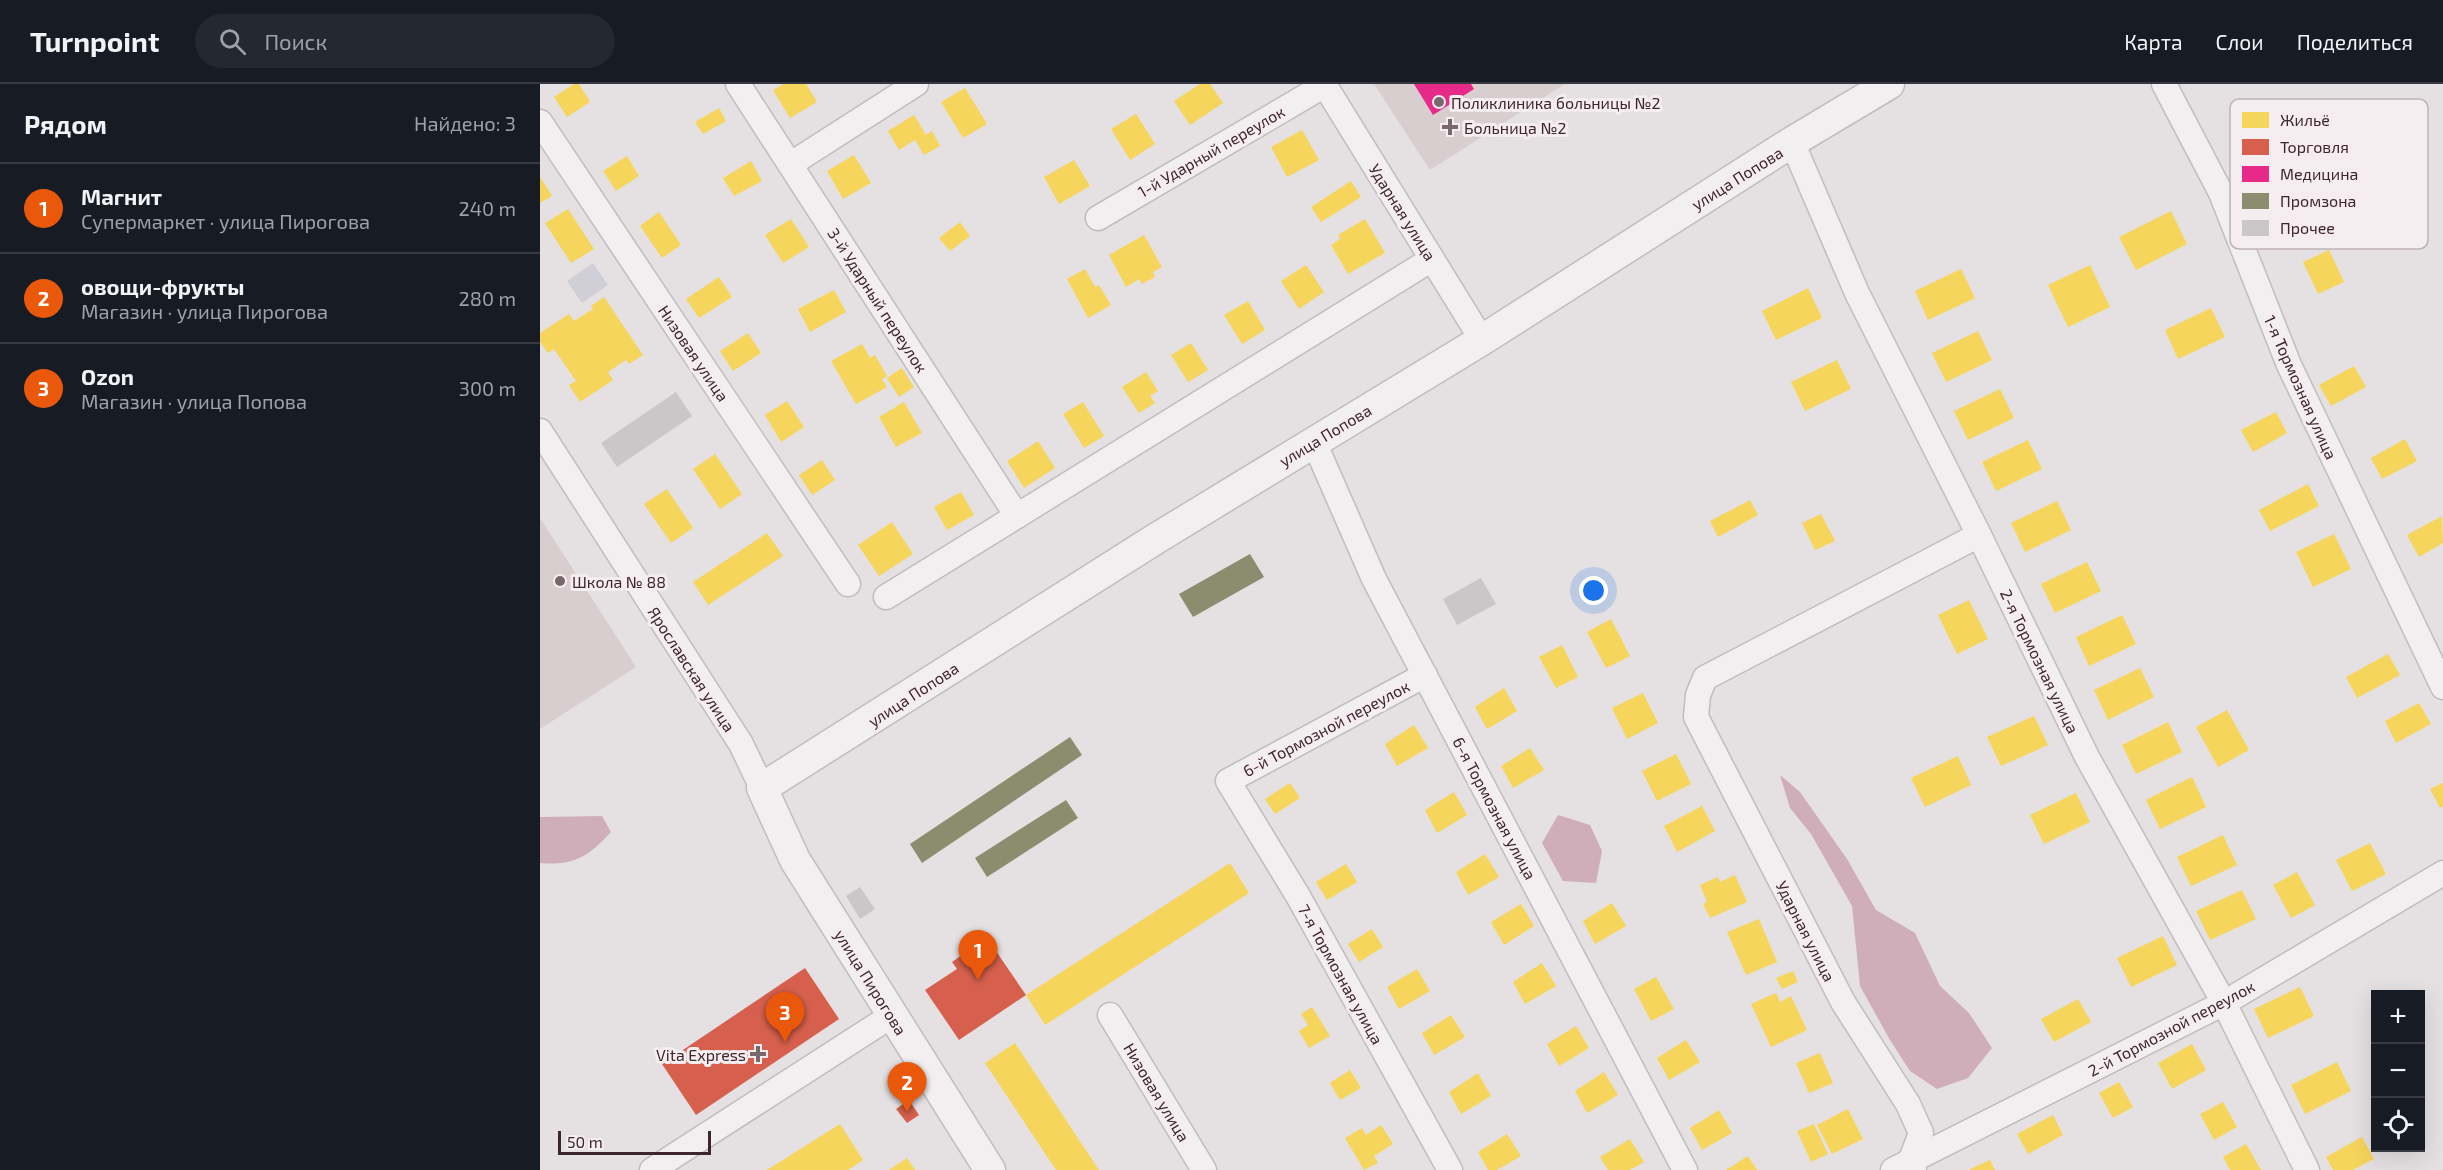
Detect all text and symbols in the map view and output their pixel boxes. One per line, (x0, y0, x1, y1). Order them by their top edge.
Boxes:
search box (195, 14, 615, 68)
text: Turnpoint (30, 24, 159, 58)
icon: search (216, 25, 249, 58)
text: Поиск (264, 28, 327, 54)
text: Карта (2124, 29, 2183, 54)
text: Слои (2216, 29, 2264, 54)
text: Поделиться (2297, 29, 2413, 54)
place label: Поликлиника больницы №2 (1451, 93, 1661, 112)
marker: Поликлиника больницы №2 (1432, 95, 1446, 109)
legend (2230, 99, 2428, 249)
street label: 1-й Ударный переулок (1134, 101, 1289, 202)
text: Рядом (24, 108, 107, 139)
text: Жильё (2280, 110, 2330, 129)
text: Найдено: 3 (414, 111, 516, 135)
marker: Больница №2 (1441, 118, 1459, 136)
place label: Больница №2 (1464, 118, 1567, 137)
text: Торговля (2280, 137, 2349, 156)
street label: улица Попова (1688, 142, 1787, 214)
street label: Ударная улица (1365, 160, 1440, 264)
text: Медицина (2280, 164, 2358, 183)
text: Магнит (81, 183, 162, 209)
text: Промзона (2280, 191, 2356, 210)
text: 1 (39, 196, 48, 220)
text: 240 m (458, 196, 516, 220)
text: Супермаркет · улица Пирогова (81, 209, 370, 233)
text: Прочее (2280, 218, 2335, 237)
street label: 3-й Ударный переулок (823, 224, 932, 377)
text: овощи-фрукты (81, 273, 244, 299)
text: 2 (38, 286, 49, 310)
text: 280 m (459, 286, 516, 310)
text: Магазин · улица Пирогова (81, 299, 328, 323)
street label: Низовая улица (654, 301, 733, 405)
street label: 1-я Тормозная улица (2260, 312, 2341, 462)
text: Ozon (81, 363, 134, 389)
text: 3 (38, 376, 49, 400)
text: 300 m (459, 376, 516, 400)
text: Магазин · улица Попова (81, 389, 307, 413)
street label: улица Попова (1275, 400, 1375, 471)
place label: Школа № 88 (572, 572, 666, 591)
marker: Школа № 88 (553, 574, 567, 588)
your location (1579, 576, 1608, 605)
street label: 2-я Тормозная улица (1996, 586, 2083, 737)
street label: Ярославская улица (644, 603, 739, 736)
street label: улица Попова (864, 658, 962, 731)
street label: 6-й Тормозной переулок (1239, 676, 1413, 781)
street label: 6-я Тормозная улица (1449, 734, 1541, 883)
street label: Ударная улица (1772, 877, 1840, 985)
street label: 7-я Тормозная улица (1294, 901, 1387, 1048)
street label: улица Пирогова (830, 926, 911, 1039)
pin: 1 (958, 930, 998, 980)
street label: 2-й Тормозной переулок (2084, 976, 2258, 1081)
map controls (2371, 990, 2425, 1152)
button: + (2371, 990, 2425, 1044)
pin: 3 (766, 992, 804, 1042)
street label: Низовая улица (1119, 1039, 1194, 1145)
button: − (2371, 1044, 2425, 1098)
place label: Vita Express (656, 1045, 746, 1064)
marker: Vita Express (751, 1047, 765, 1061)
pin: 2 (888, 1062, 926, 1112)
button: locate (2371, 1098, 2425, 1152)
scale bar (558, 1128, 711, 1156)
text: 50 m (567, 1132, 603, 1151)

